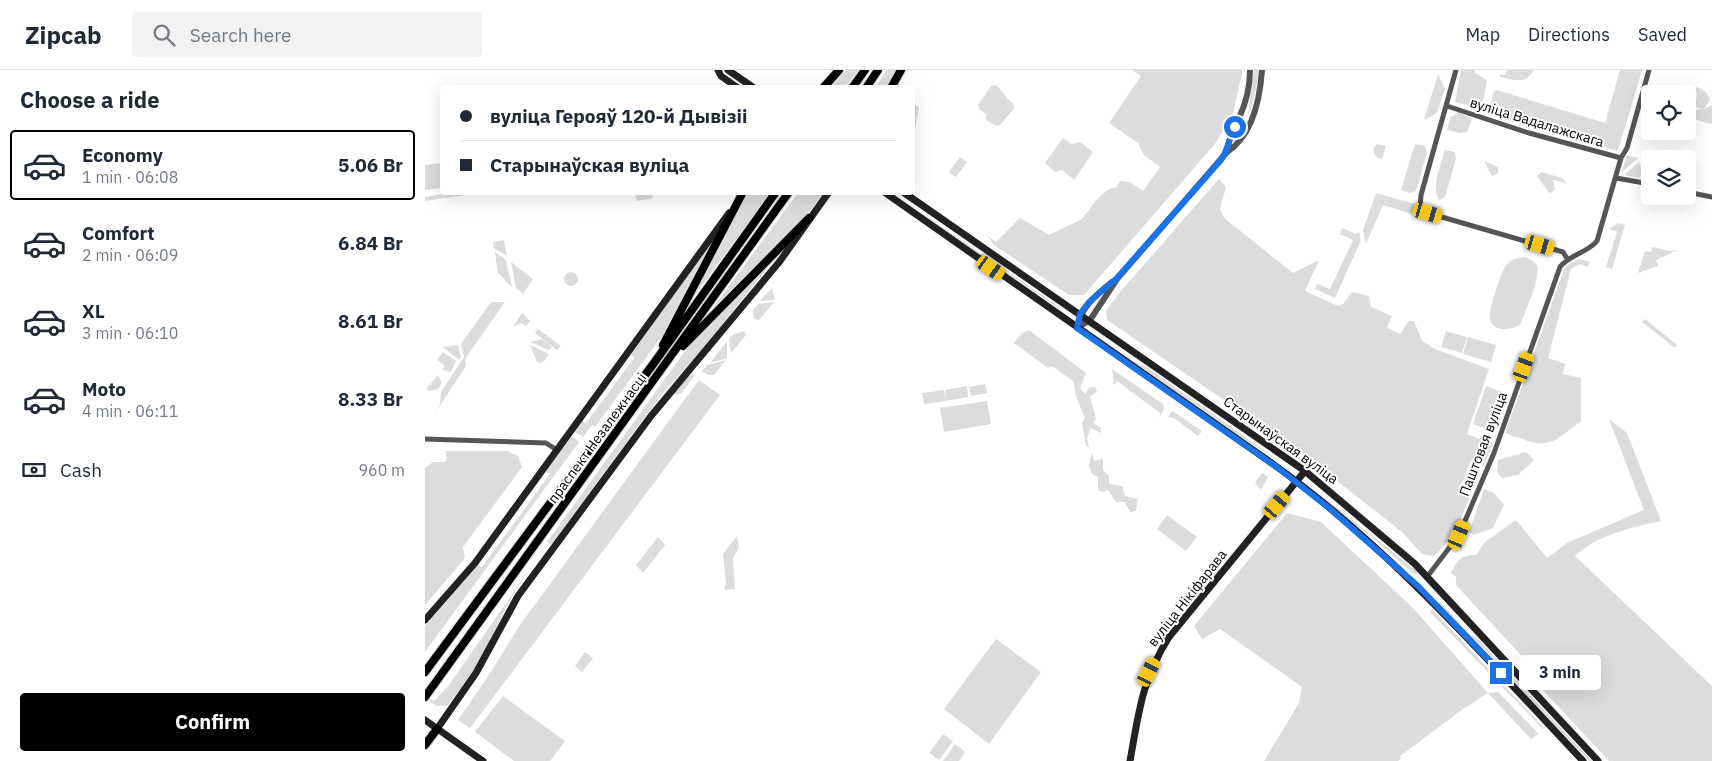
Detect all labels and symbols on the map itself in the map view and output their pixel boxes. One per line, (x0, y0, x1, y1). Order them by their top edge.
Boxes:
street label: вуліца Вадалажскага (1468, 93, 1607, 151)
route start (1224, 116, 1246, 138)
car (1411, 202, 1444, 224)
car (1523, 234, 1556, 256)
car (974, 253, 1007, 283)
car (1511, 350, 1536, 384)
street label: праспект Незалежнасці (544, 369, 650, 507)
street label: Паштовая вуліца (1455, 389, 1511, 499)
street label: Старынаўская вуліца (1220, 392, 1342, 488)
car (1261, 489, 1292, 521)
car (1446, 518, 1471, 552)
street label: вуліца Нікіфарава (1143, 545, 1231, 650)
car (1135, 655, 1162, 689)
callout: 3 min (1519, 656, 1601, 690)
route end (1490, 662, 1512, 684)

